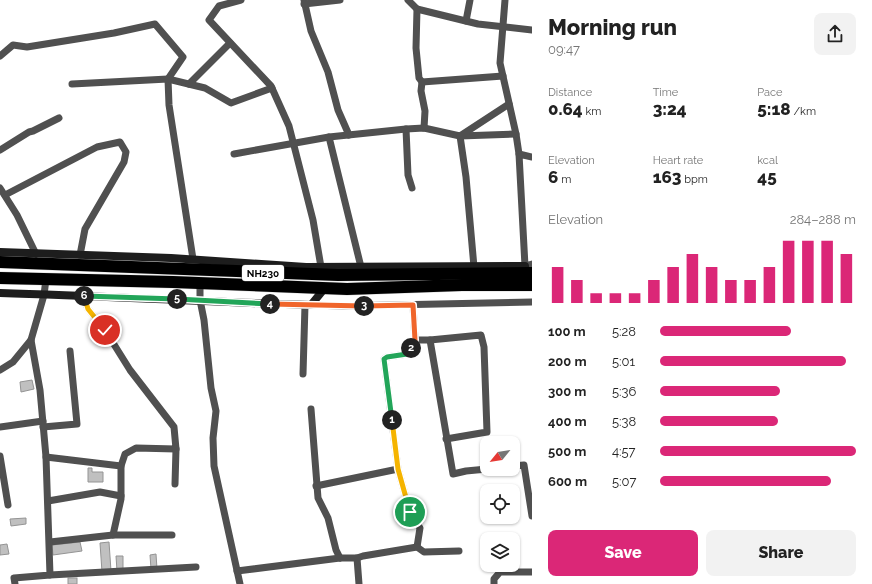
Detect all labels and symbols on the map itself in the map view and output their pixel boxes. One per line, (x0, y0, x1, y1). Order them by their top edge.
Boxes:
road number: NH230 (242, 265, 284, 281)
pin: 6 (74, 286, 94, 306)
pin: 5 (167, 289, 187, 309)
pin: 4 (260, 294, 280, 314)
pin: 3 (354, 296, 374, 316)
pin (88, 313, 122, 347)
pin: 2 (401, 338, 421, 358)
pin: 1 (382, 410, 402, 430)
north arrow (480, 436, 520, 476)
pin (393, 495, 427, 529)

